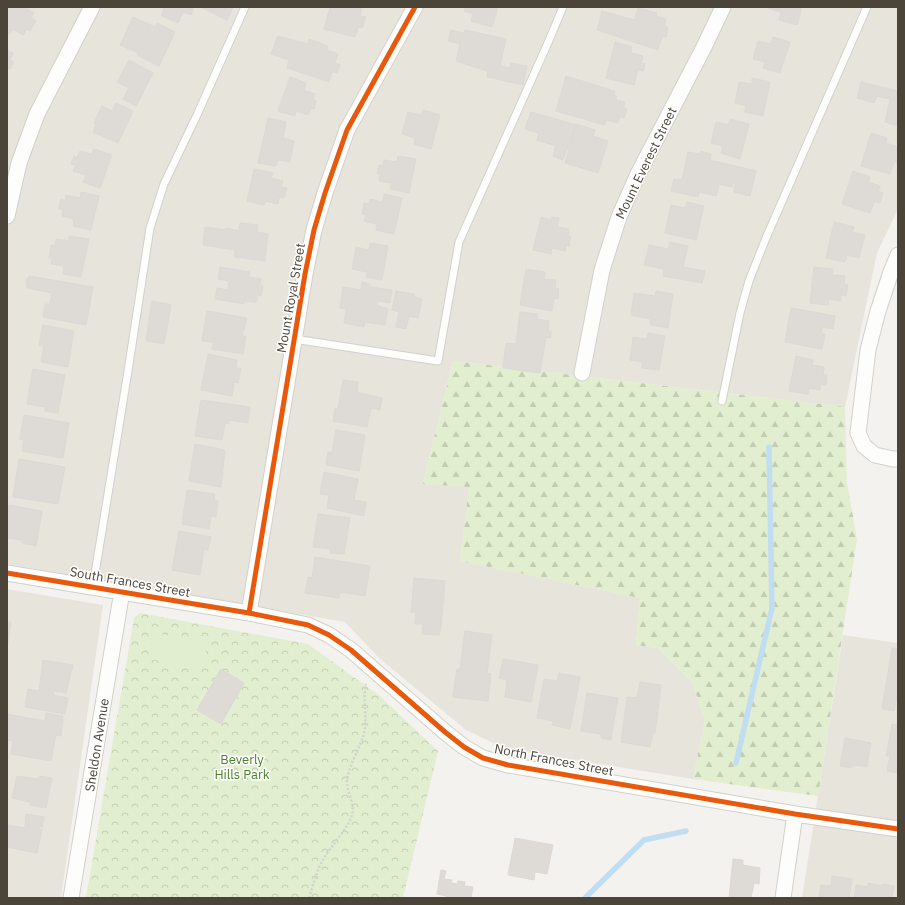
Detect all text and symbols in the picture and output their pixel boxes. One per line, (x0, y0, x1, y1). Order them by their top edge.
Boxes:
street label: Mount Everest Street (611, 104, 681, 222)
street label: Mount Royal Street (273, 242, 309, 354)
street label: South Frances Street (68, 563, 192, 601)
street label: Sheldon Avenue (81, 697, 113, 793)
street label: North Frances Street (493, 740, 615, 780)
park label: Beverly Hills Park (214, 751, 270, 783)

